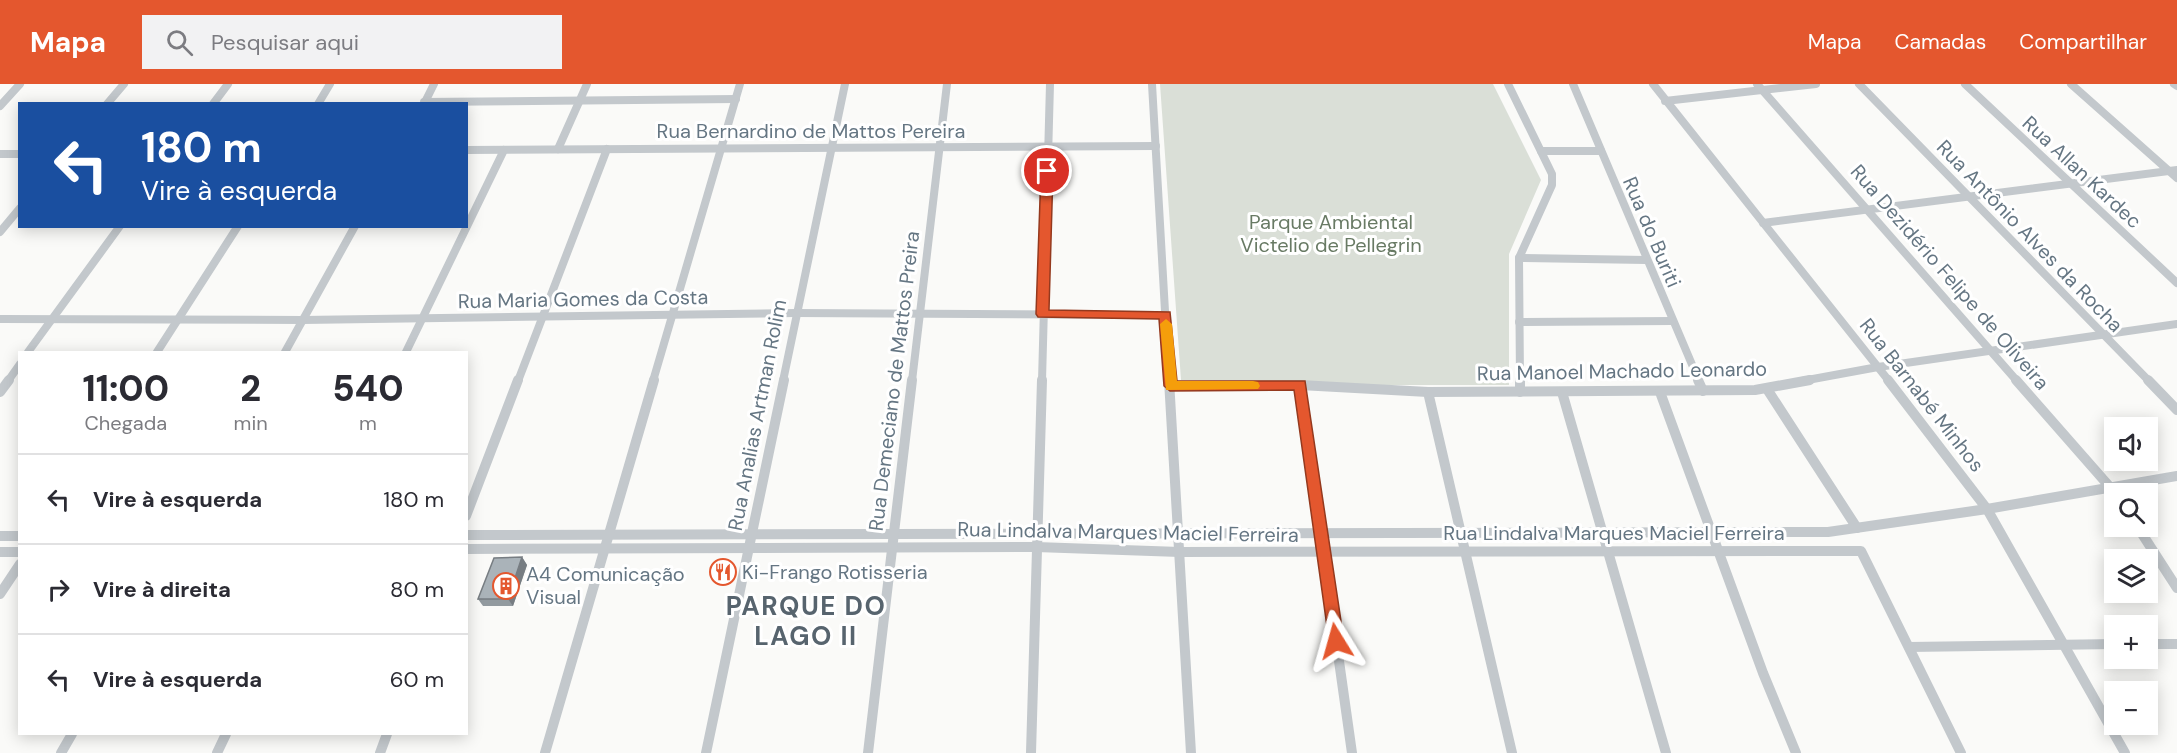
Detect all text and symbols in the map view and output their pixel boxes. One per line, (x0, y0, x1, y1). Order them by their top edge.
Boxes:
search box (142, 15, 562, 69)
text: Mapa (30, 24, 106, 61)
icon: search (163, 26, 196, 59)
text: Pesquisar aqui (211, 28, 359, 57)
text: Mapa (1808, 28, 1861, 56)
text: Camadas (1894, 28, 1986, 56)
text: Compartilhar (2019, 28, 2147, 56)
street label: Rua Allan Kardec (2017, 110, 2147, 234)
street label: Rua Bernardino de Mattos Pereira (657, 118, 965, 144)
text: 180 m (141, 120, 262, 175)
icon: left (42, 126, 120, 204)
street label: Rua Antônio Alves da Rocha (1931, 134, 2129, 338)
pin (1021, 145, 1072, 196)
icon: arrive (1030, 154, 1063, 187)
street label: Rua Dezidério Felipe de Oliveira (1845, 159, 2055, 395)
text: Vire à esquerda (141, 173, 337, 208)
street label: Rua do Buriti (1617, 173, 1687, 291)
park label: Parque Ambiental Victelio de Pellegrin (1240, 209, 1422, 258)
street label: Rua Demeciano de Mattos Preira (863, 230, 925, 532)
street label: Rua Maria Gomes da Costa (458, 284, 708, 314)
street label: Rua Analias Artman Rolim (722, 297, 792, 533)
street label: Rua Barnabé Minhos (1854, 313, 1990, 477)
street label: Rua Manoel Machado Leonardo (1477, 355, 1767, 387)
text: 11:00 (82, 365, 169, 412)
text: 2 (240, 365, 261, 412)
text: 540 (332, 365, 404, 412)
text: Chegada (85, 410, 167, 436)
text: min (234, 410, 268, 436)
text: m (359, 410, 377, 436)
map controls (2104, 417, 2158, 735)
button: sound (2104, 417, 2158, 471)
icon: left (42, 483, 75, 516)
button: search (2104, 483, 2158, 537)
text: Vire à esquerda (93, 485, 262, 514)
text: 180 m (383, 485, 444, 514)
street label: Rua Lindalva Marques Maciel Ferreira (957, 516, 1299, 548)
street label: Rua Lindalva Marques Maciel Ferreira (1443, 520, 1785, 546)
button: layers (2104, 549, 2158, 603)
restaurant icon: Ki-Frango Rotisseria (708, 557, 738, 587)
place label: Ki-Frango Rotisseria (742, 559, 928, 585)
place label: A4 Comunicação Visual (526, 561, 685, 610)
building icon: A4 Comunicação Visual (491, 571, 521, 601)
icon: right (42, 573, 75, 606)
text: Vire à direita (93, 575, 231, 604)
text: 80 m (390, 575, 444, 604)
district label: PARQUE DO LAGO II (726, 589, 886, 653)
position arrow (1304, 609, 1368, 673)
button: + (2104, 615, 2158, 669)
icon: left (42, 663, 75, 696)
text: Vire à esquerda (93, 665, 262, 694)
text: 60 m (390, 665, 444, 694)
button: − (2104, 681, 2158, 735)

